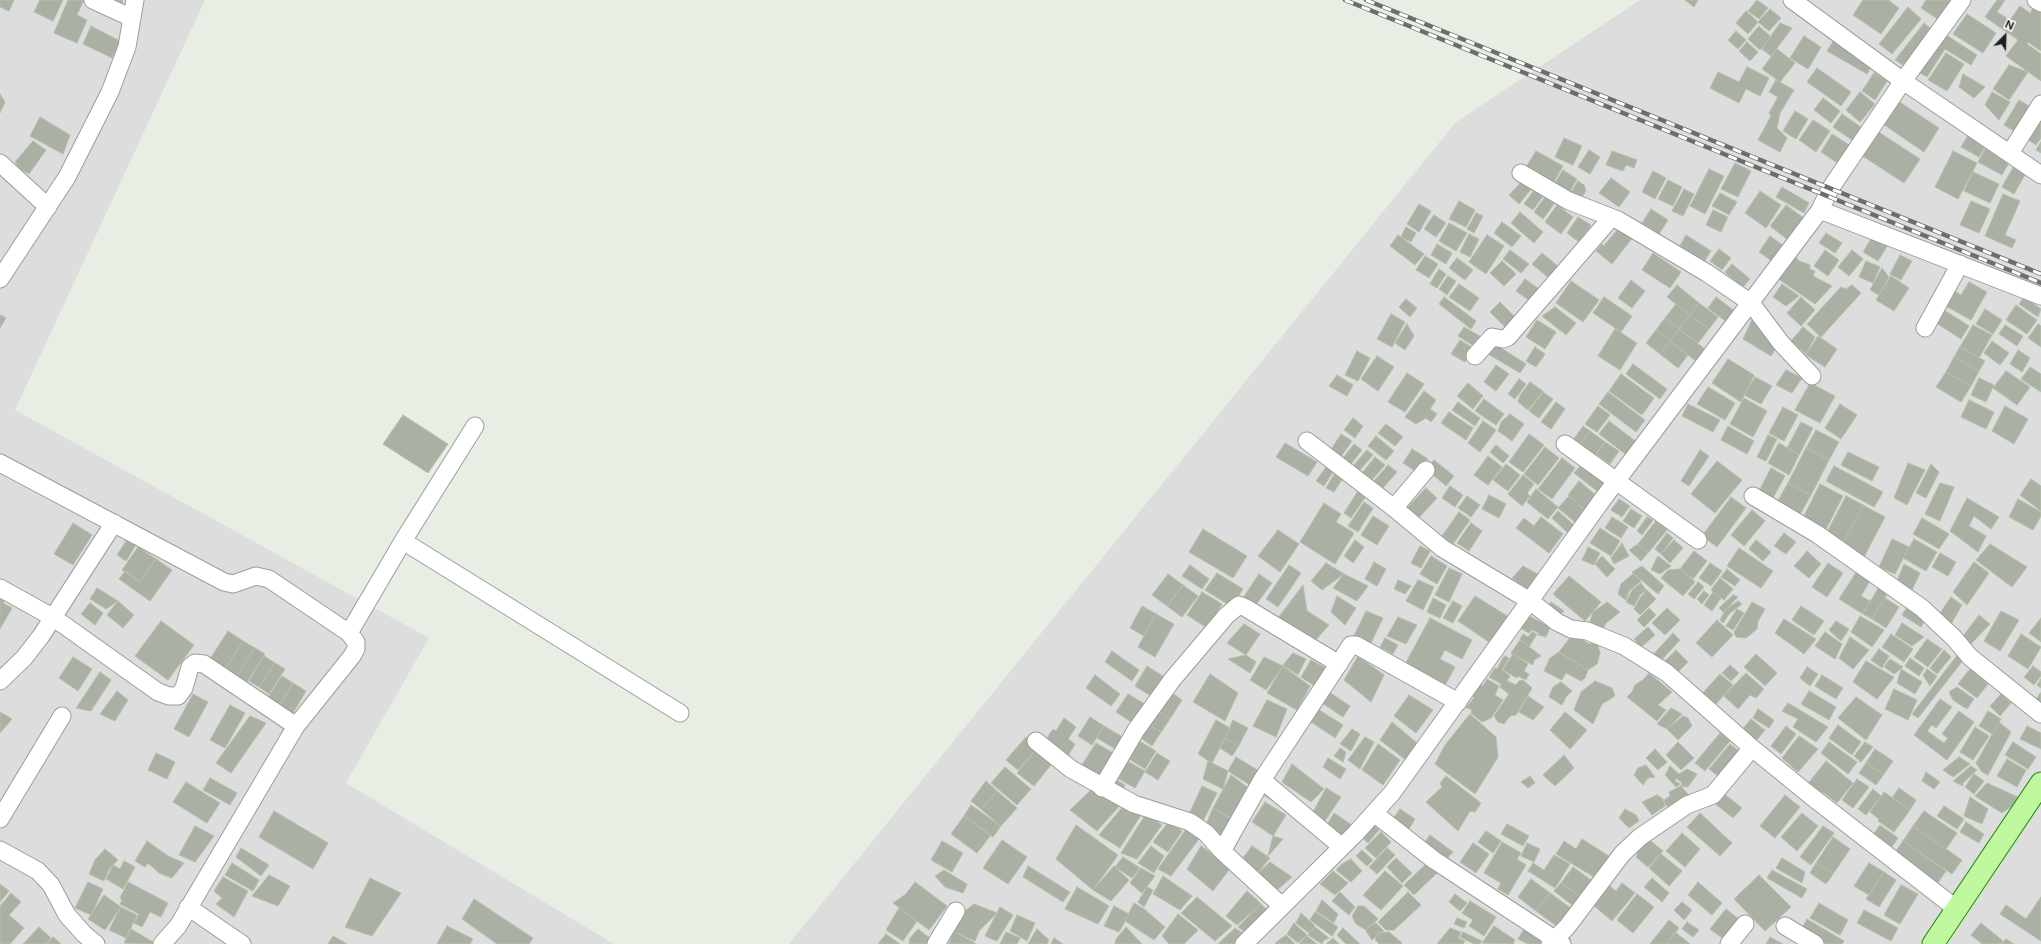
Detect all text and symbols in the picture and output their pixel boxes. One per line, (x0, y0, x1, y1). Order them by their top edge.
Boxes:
north arrow (1985, 16, 2025, 56)
text: N (2003, 17, 2016, 33)

